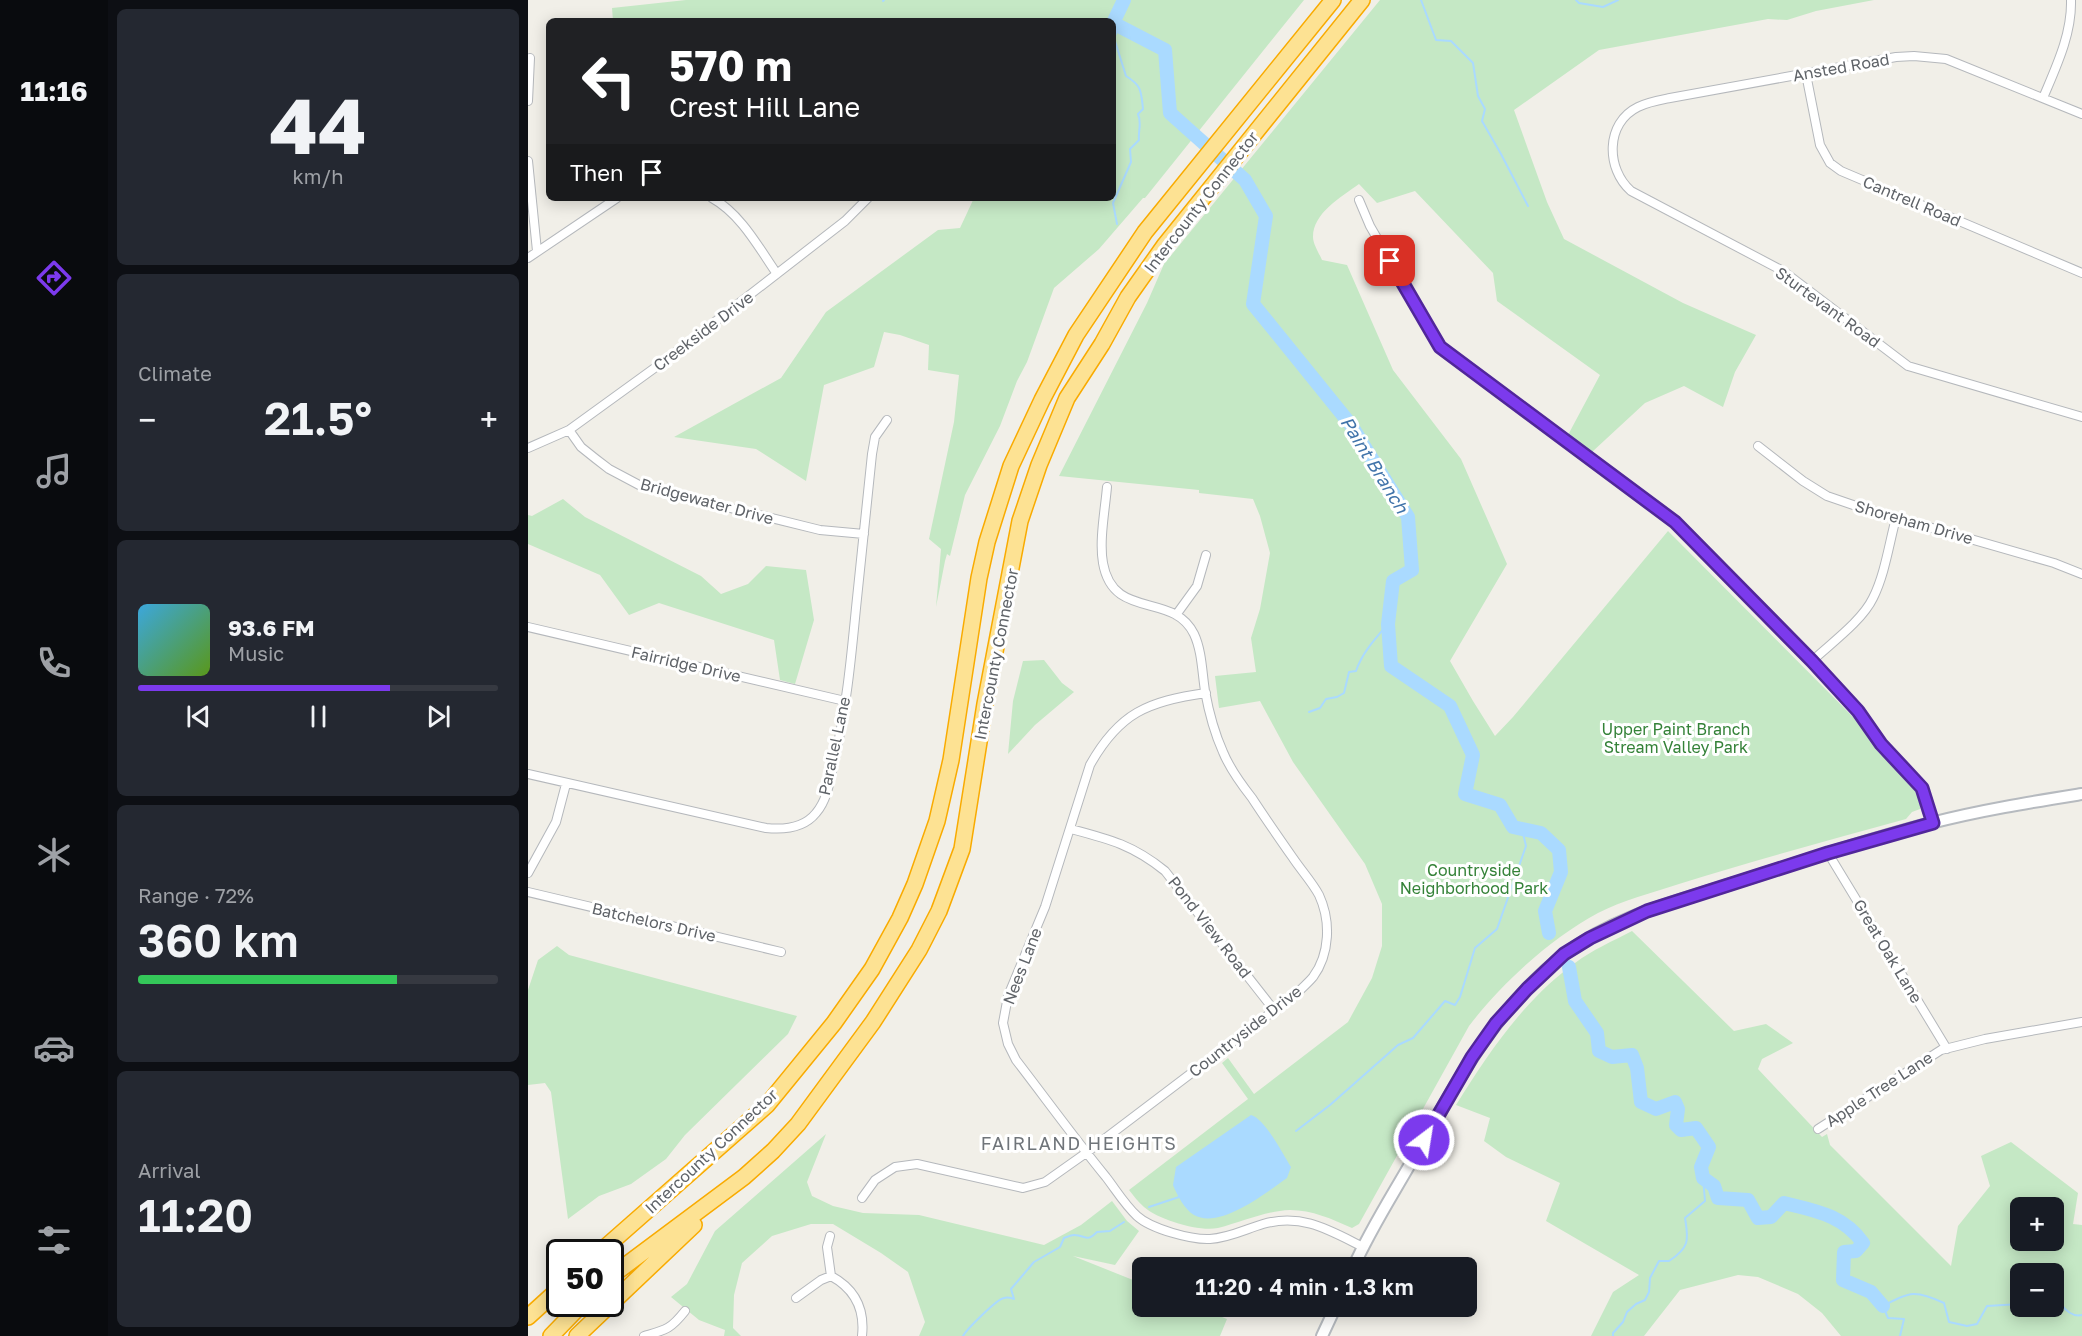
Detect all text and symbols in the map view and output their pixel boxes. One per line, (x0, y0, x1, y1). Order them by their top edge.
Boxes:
text: 570 m (669, 40, 792, 90)
icon: left (570, 42, 648, 120)
street label: Ansted Road (1791, 49, 1891, 85)
text: 11:16 (20, 75, 88, 107)
text: 44 (269, 78, 367, 171)
text: Crest Hill Lane (669, 91, 860, 123)
street label: Intercounty Connector (1139, 127, 1263, 277)
icon: arrive (635, 156, 668, 189)
text: Then (570, 159, 623, 186)
text: km/h (293, 164, 343, 188)
street label: Cantrell Road (1860, 171, 1964, 231)
pin (1364, 235, 1415, 286)
icon: arrive (1373, 244, 1406, 277)
icon: directions (33, 257, 75, 299)
street label: Sturtevant Road (1772, 262, 1884, 352)
street label: Creekside Drive (649, 287, 757, 375)
text: Climate (138, 361, 212, 385)
text: 21.5° (264, 391, 372, 445)
text: − (138, 400, 156, 439)
text: + (480, 400, 498, 439)
water label: Paint Branch (1336, 412, 1414, 518)
icon: music (33, 450, 75, 492)
street label: Bridgewater Drive (638, 474, 776, 528)
street label: Shoreham Drive (1853, 496, 1975, 548)
street label: Intercounty Connector (970, 567, 1022, 741)
text: 93.6 FM (228, 614, 315, 641)
text: Music (228, 641, 284, 665)
icon: phone (33, 642, 75, 684)
street label: Fairridge Drive (629, 642, 743, 686)
street label: Parallel Lane (814, 695, 854, 797)
icon: previous (182, 700, 215, 733)
icon: pause (302, 700, 335, 733)
icon: next (422, 700, 455, 733)
park label: Upper Paint Branch Stream Valley Park (1602, 719, 1750, 757)
icon: climate (33, 834, 75, 876)
park label: Countryside Neighborhood Park (1400, 860, 1548, 898)
street label: Pond View Road (1164, 872, 1256, 982)
text: Range · 72% (138, 883, 254, 907)
street label: Great Oak Lane (1849, 896, 1927, 1006)
street label: Batchelors Drive (590, 898, 718, 946)
text: 360 km (138, 913, 299, 967)
street label: Nees Lane (998, 925, 1046, 1007)
street label: Countryside Drive (1185, 981, 1305, 1081)
icon: car (33, 1027, 75, 1069)
street label: Apple Tree Lane (1822, 1047, 1936, 1131)
street label: Intercounty Connector (640, 1084, 782, 1218)
position arrow (1392, 1108, 1456, 1172)
district label: FAIRLAND HEIGHTS (981, 1132, 1177, 1154)
text: Arrival (138, 1158, 201, 1182)
text: 11:20 (138, 1188, 253, 1242)
map controls (2010, 1197, 2064, 1317)
button: + (2010, 1197, 2064, 1251)
icon: filters (33, 1219, 75, 1261)
speed limit sign: 50 (546, 1239, 624, 1317)
button: − (2010, 1263, 2064, 1317)
text: 11:20 · 4 min · 1.3 km (1195, 1273, 1414, 1300)

